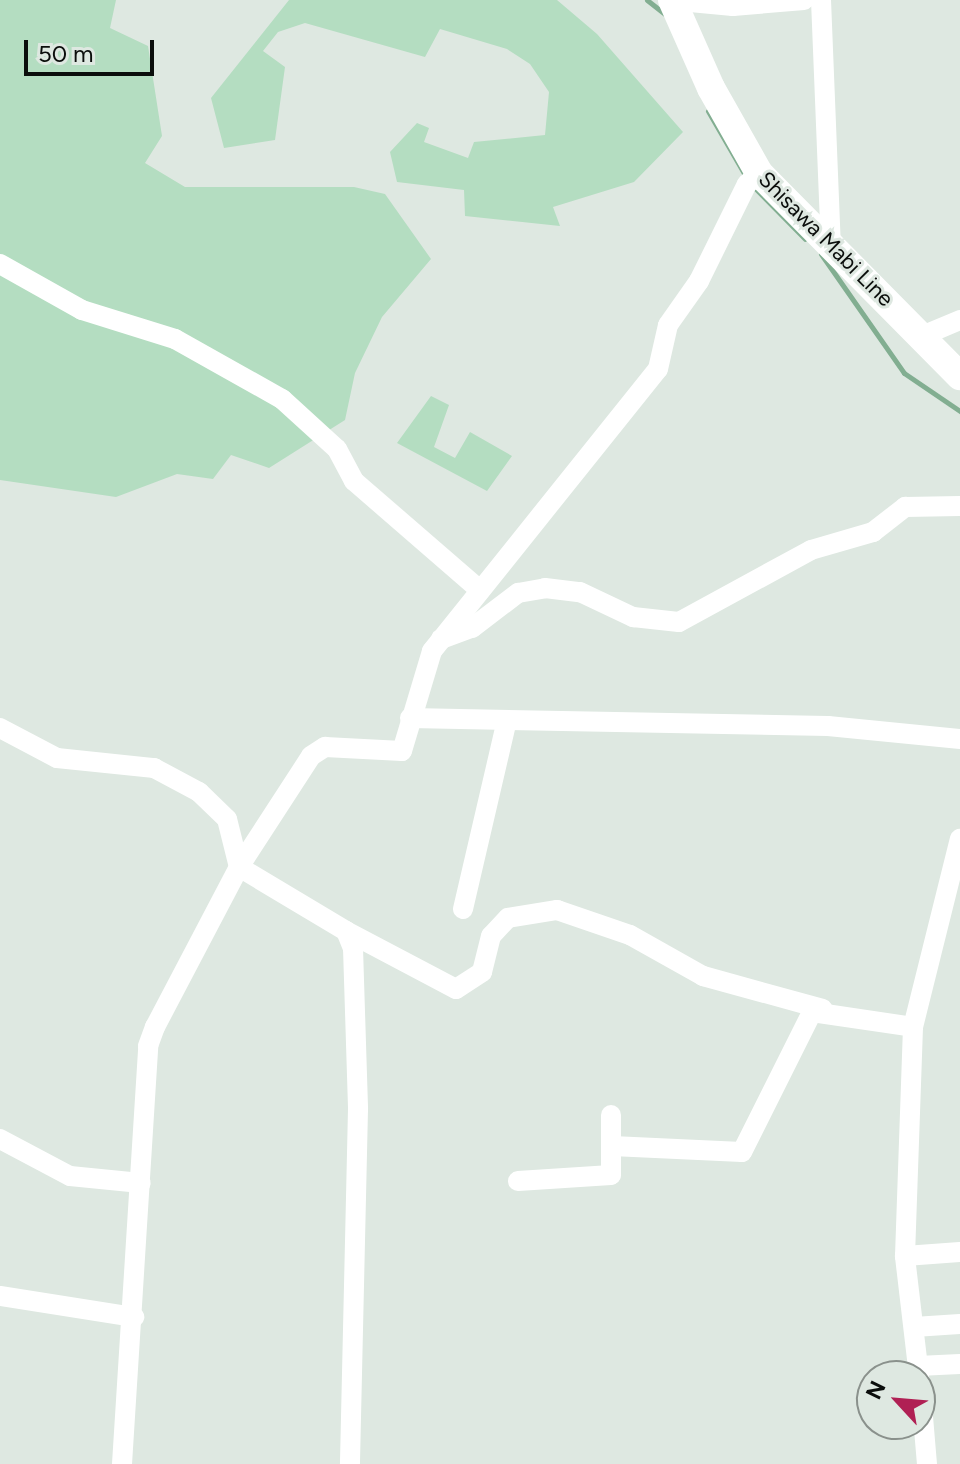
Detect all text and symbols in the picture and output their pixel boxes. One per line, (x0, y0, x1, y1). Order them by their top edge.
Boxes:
scale bar (28, 24, 158, 74)
text: 50 m (38, 39, 94, 68)
street label: Shisawa Mabi Line (753, 166, 899, 312)
north arrow (856, 1360, 936, 1440)
text: N (860, 1377, 892, 1404)

